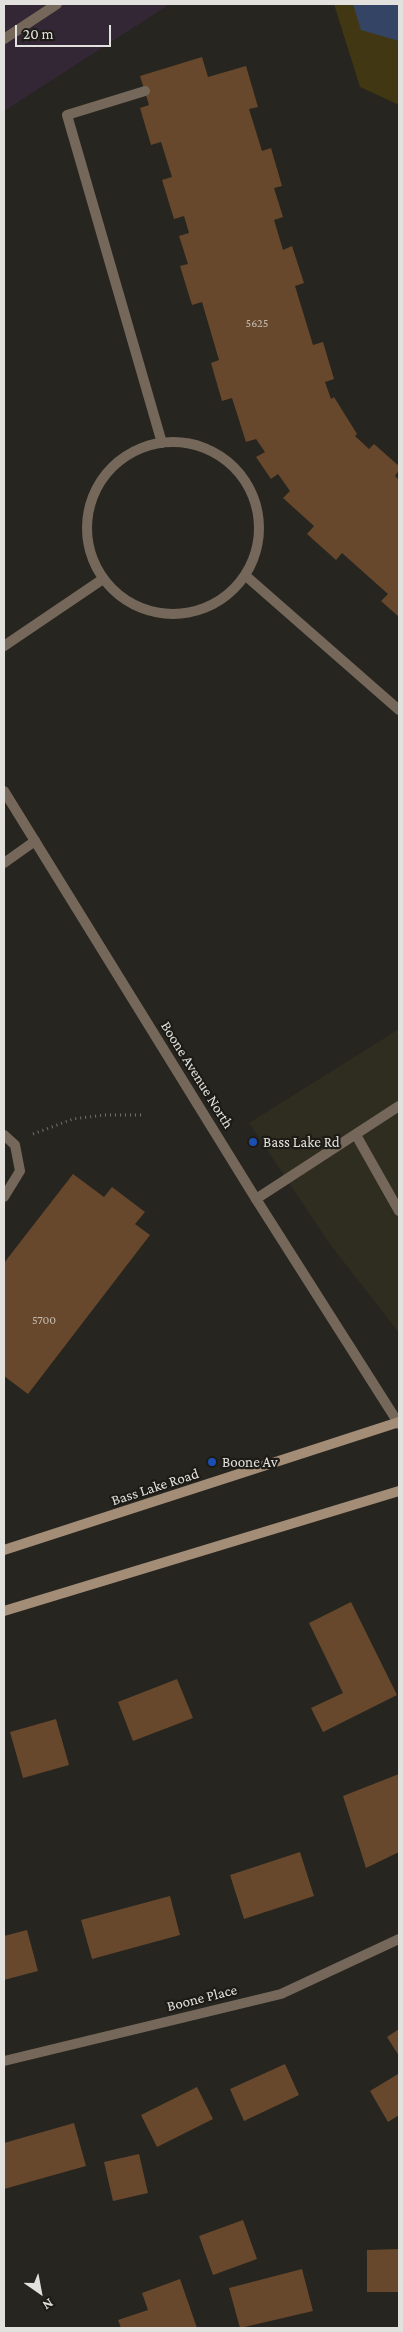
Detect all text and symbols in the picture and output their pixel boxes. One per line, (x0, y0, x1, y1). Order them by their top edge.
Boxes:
scale bar (18, 15, 114, 47)
text: 20 m (23, 26, 54, 42)
house number: 5625 (246, 316, 268, 330)
street label: Boone Avenue North (157, 1018, 237, 1132)
place label: Bass Lake Rd (263, 1133, 340, 1151)
marker: Bass Lake Rd (247, 1136, 259, 1148)
house number: 5700 (32, 1313, 56, 1327)
place label: Boone Av (222, 1453, 278, 1471)
marker: Boone Av (206, 1456, 218, 1468)
street label: Bass Lake Road (109, 1464, 201, 1510)
street label: Boone Place (165, 1981, 239, 2015)
north arrow (15, 2267, 65, 2317)
text: N (40, 2295, 57, 2314)

